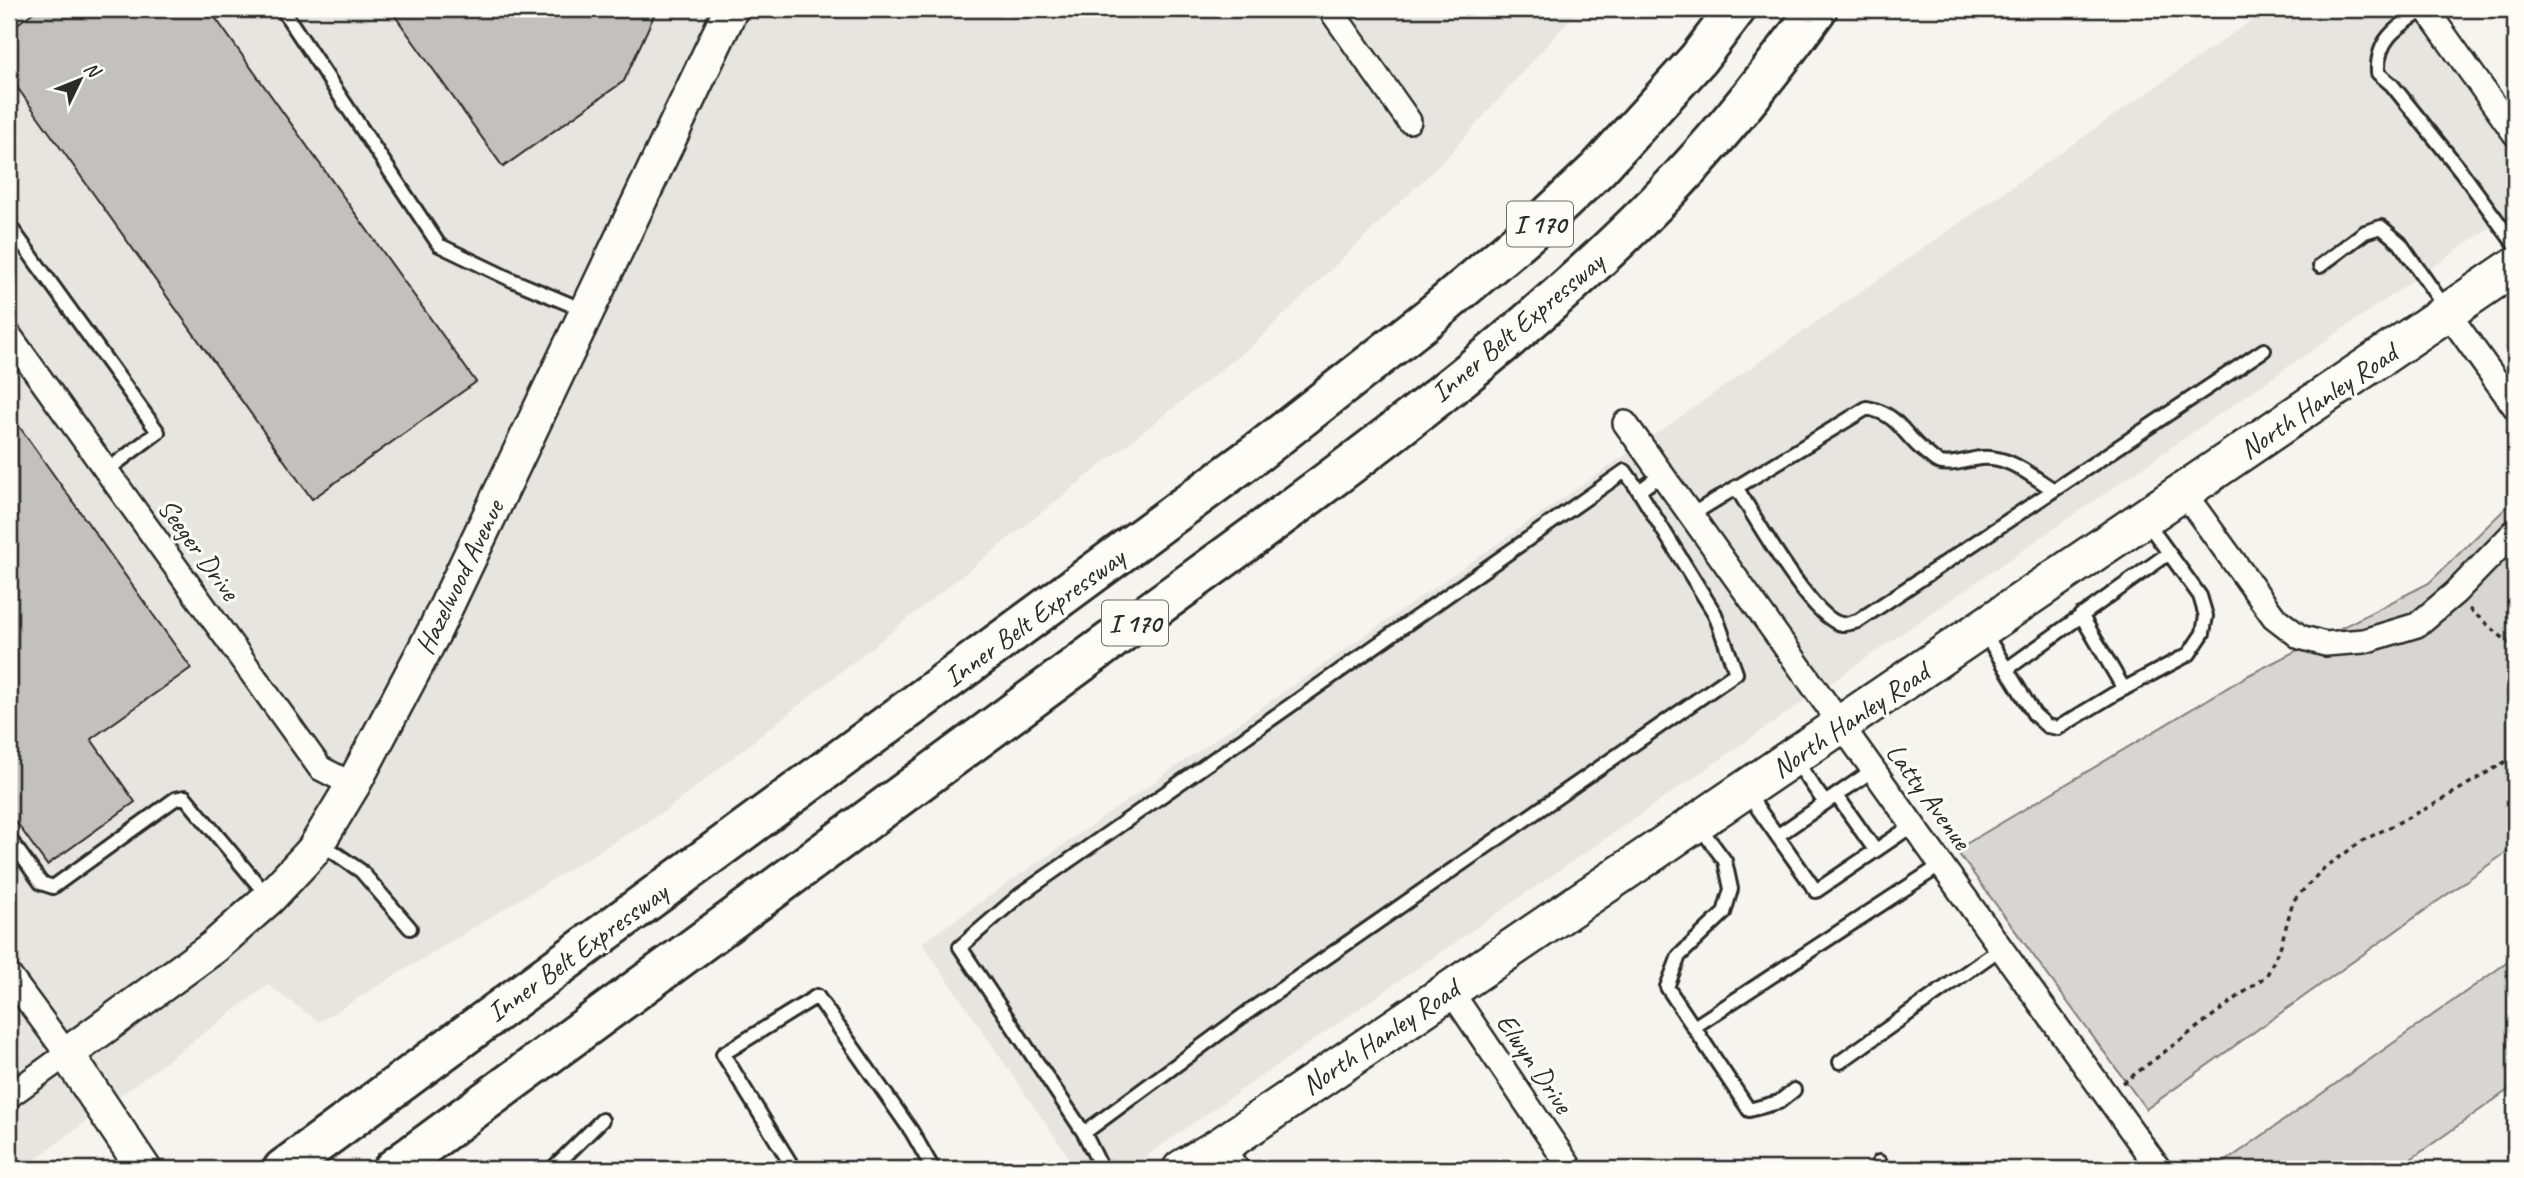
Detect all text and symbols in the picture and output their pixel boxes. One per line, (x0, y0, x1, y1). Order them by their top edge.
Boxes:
north arrow (46, 46, 116, 116)
text: N (79, 57, 107, 84)
road number: I 170 (1507, 202, 1573, 246)
street label: Inner Belt Expressway (1423, 243, 1612, 410)
street label: North Hanley Road (2233, 333, 2407, 466)
street label: Seeger Drive (150, 491, 249, 608)
street label: Hazelwood Avenue (407, 493, 512, 660)
street label: Inner Belt Expressway (937, 538, 1133, 694)
road number: I 170 (1102, 600, 1168, 646)
street label: North Hanley Road (1765, 652, 1939, 785)
street label: Latty Avenue (1879, 736, 1981, 858)
street label: Inner Belt Expressway (480, 873, 676, 1029)
street label: North Hanley Road (1295, 969, 1469, 1102)
street label: Elwyn Drive (1489, 1006, 1582, 1121)

